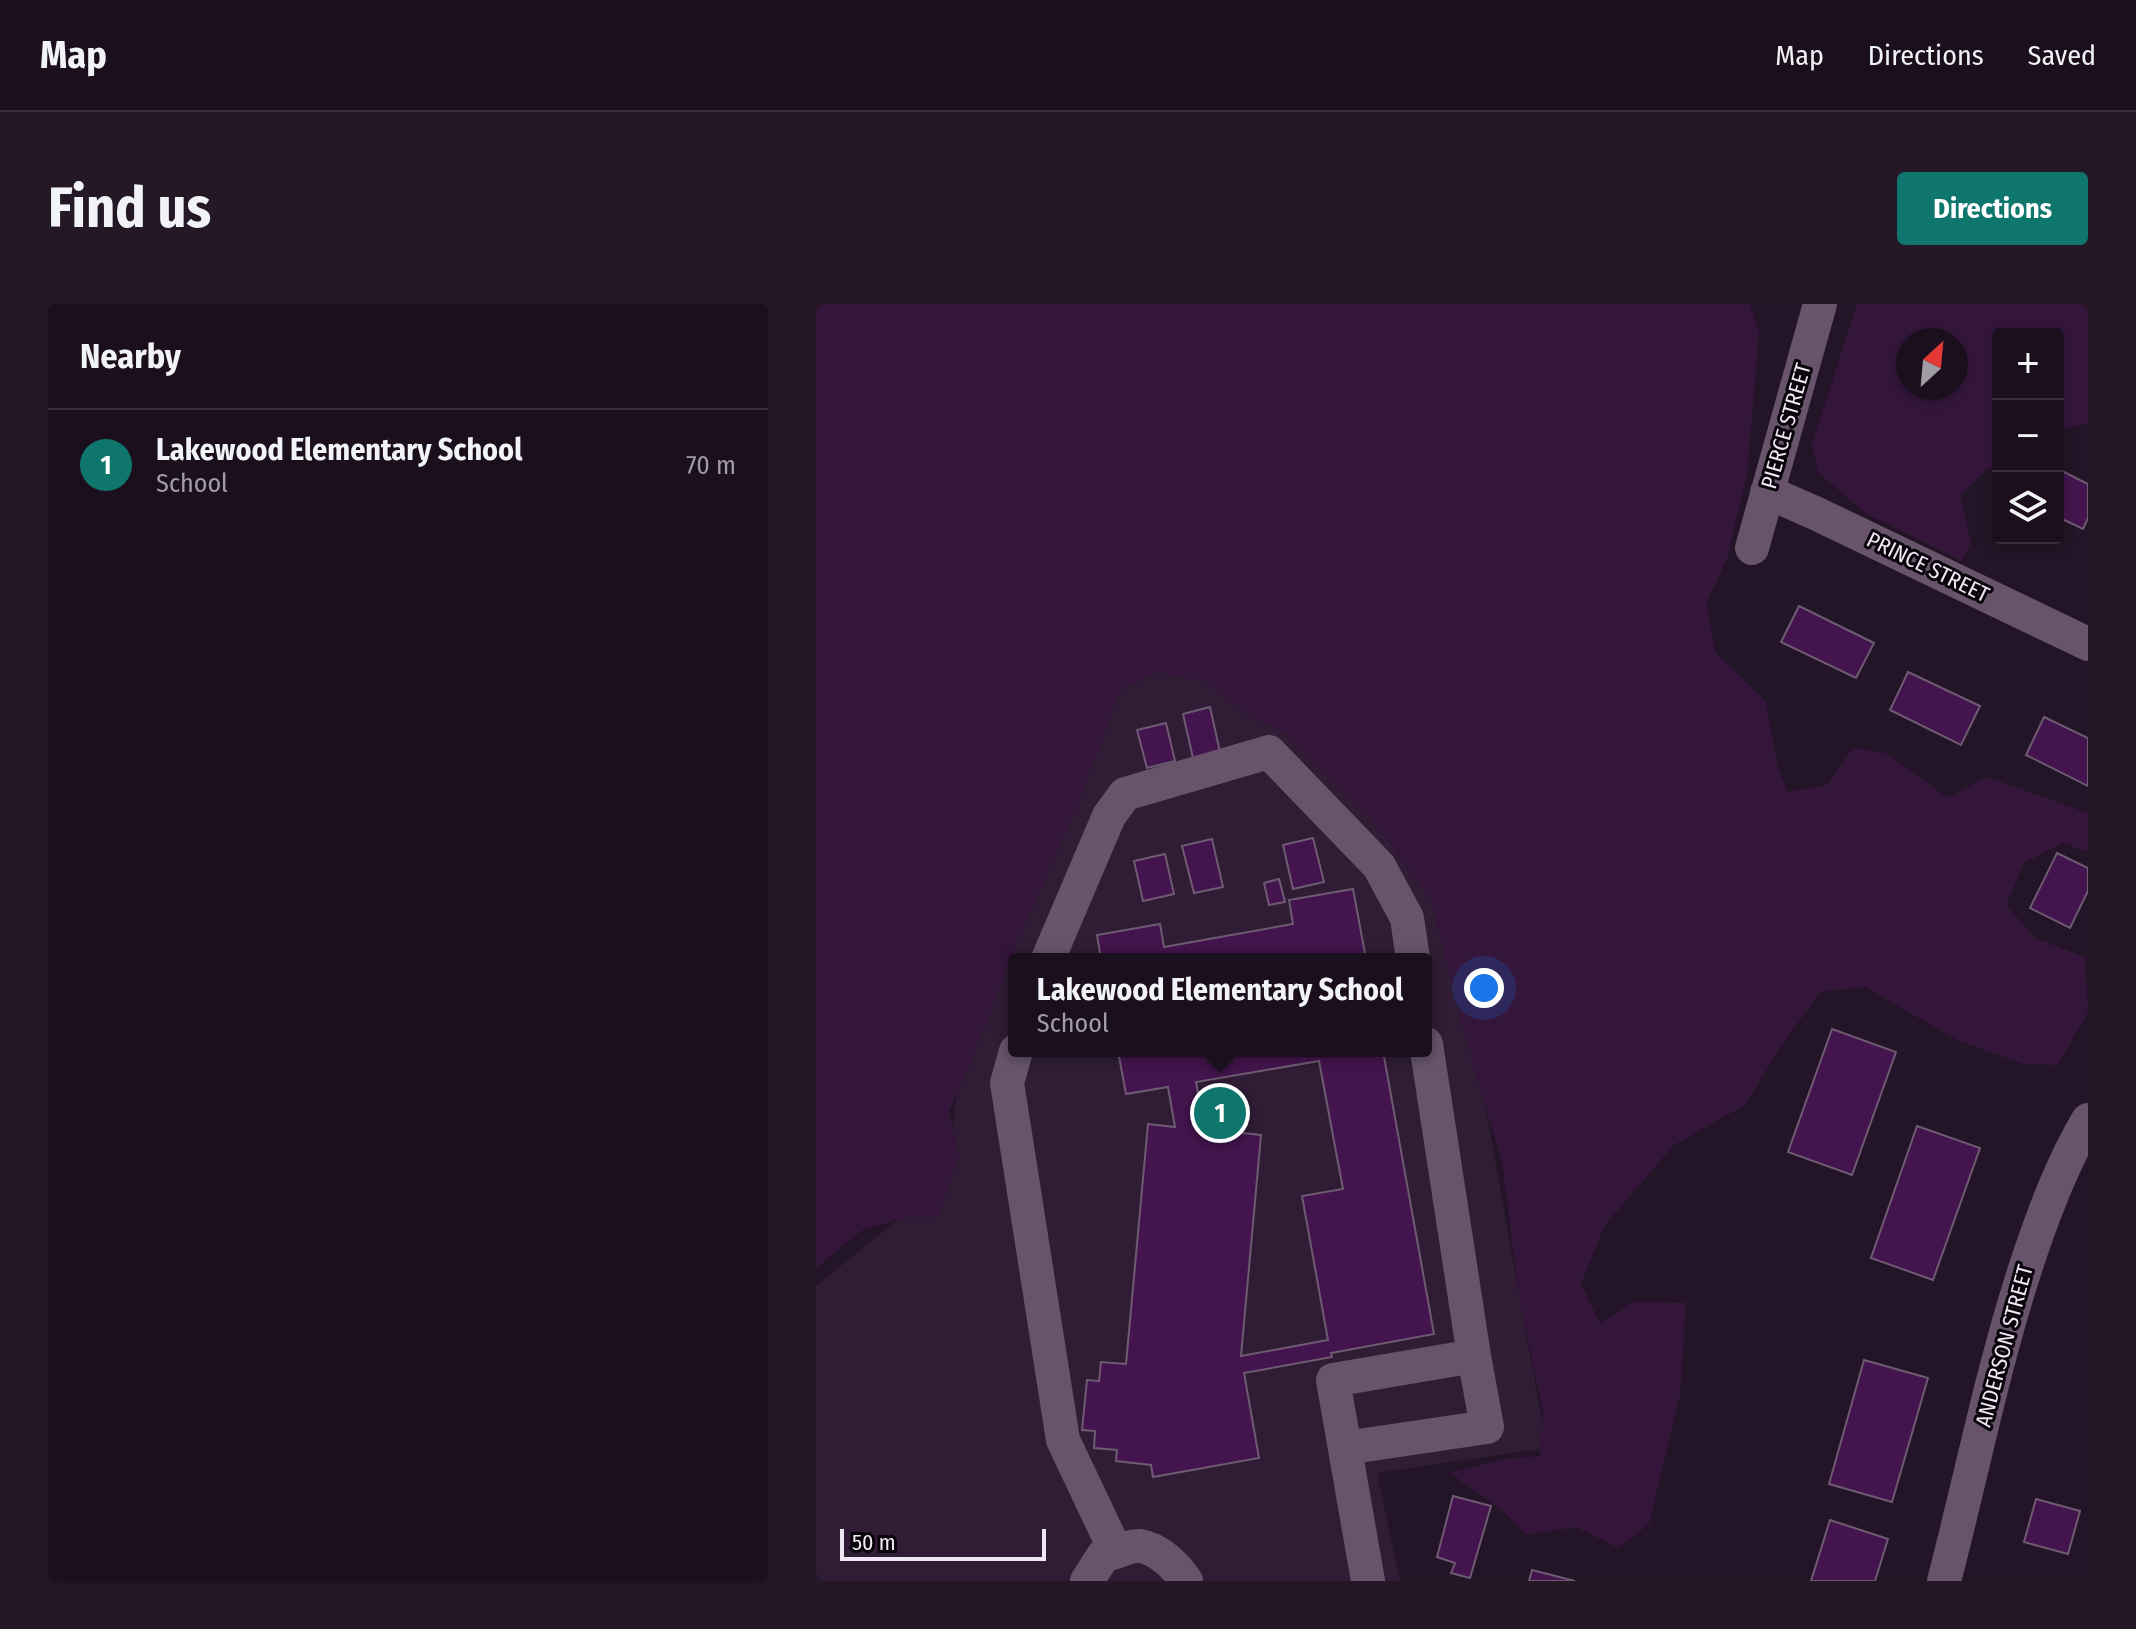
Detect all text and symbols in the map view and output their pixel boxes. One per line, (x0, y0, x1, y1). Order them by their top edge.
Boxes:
text: Map (40, 32, 107, 78)
text: Map (1775, 39, 1824, 72)
text: Directions (1868, 39, 1984, 72)
text: Saved (2028, 39, 2096, 72)
button: Directions (1897, 172, 2088, 245)
text: Find us (48, 175, 211, 242)
north arrow (1896, 328, 1968, 400)
map controls (1992, 328, 2064, 544)
button: + (1992, 328, 2064, 400)
text: Nearby (80, 336, 181, 377)
street label: PIERCE STREET (1755, 359, 1817, 492)
button: − (1992, 400, 2064, 472)
text: Lakewood Elementary School (156, 432, 522, 468)
text: 1 (101, 450, 112, 481)
text: 70 m (686, 450, 736, 481)
text: School (156, 468, 228, 499)
button: layers (1992, 472, 2064, 544)
street label: PRINCE STREET (1862, 526, 1994, 609)
popup (1008, 953, 1432, 1057)
your location (1464, 968, 1504, 1008)
text: Lakewood Elementary School (1037, 972, 1403, 1008)
text: School (1037, 1008, 1109, 1039)
pin: 1 (1194, 1083, 1246, 1143)
street label: ANDERSON STREET (1969, 1261, 2039, 1430)
scale bar (840, 1525, 1046, 1561)
text: 50 m (852, 1529, 896, 1556)

